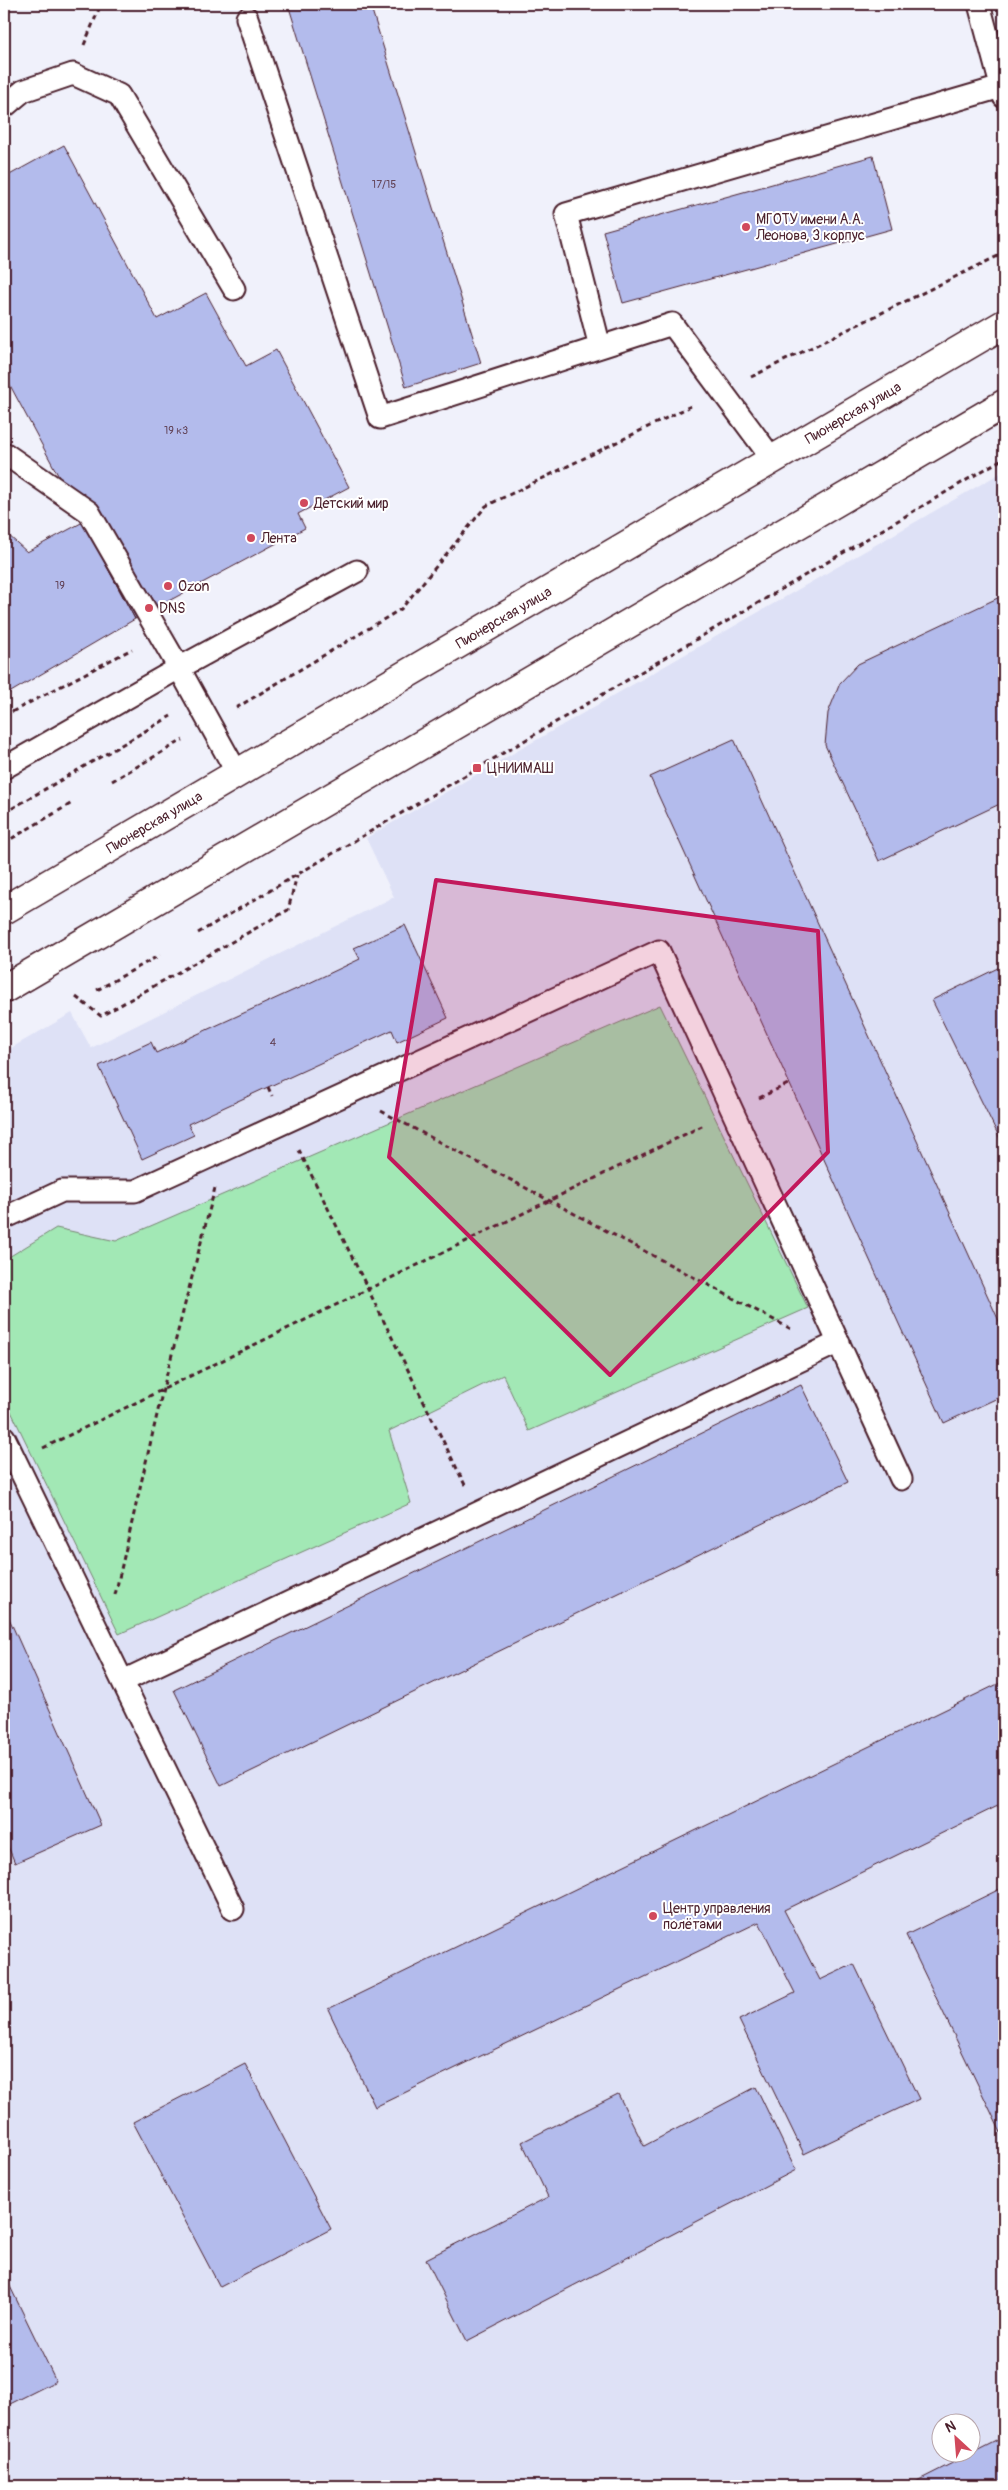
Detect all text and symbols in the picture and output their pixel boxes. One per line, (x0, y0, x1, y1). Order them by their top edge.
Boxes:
house number: 17/15 (372, 178, 396, 191)
place label: МГОТУ имени А.А. Леонова, 3 корпус (755, 211, 865, 244)
marker: МГОТУ имени А.А. Леонова, 3 корпус (740, 221, 752, 233)
street label: Пионерская улица (802, 378, 904, 448)
house number: 19 к3 (164, 424, 188, 437)
place label: Детский мир (313, 495, 389, 512)
marker: Детский мир (298, 497, 310, 509)
place label: Лента (260, 530, 297, 547)
marker: Лента (245, 532, 257, 544)
place label: Ozon (178, 578, 210, 595)
house number: 19 (55, 579, 65, 592)
marker: Ozon (162, 580, 174, 592)
street label: Пионерская улица (453, 583, 555, 652)
place label: DNS (159, 600, 185, 617)
marker: DNS (143, 602, 155, 614)
place label: ЦНИИМАШ (487, 760, 554, 777)
marker: ЦНИИМАШ (471, 762, 483, 774)
street label: Пионерская улица (103, 788, 205, 857)
house number: 4 (270, 1036, 277, 1049)
place label: Центр управления полётами (663, 1900, 771, 1933)
marker: Центр управления полётами (647, 1910, 659, 1922)
north arrow (930, 2412, 980, 2462)
text: N (943, 2417, 959, 2436)

